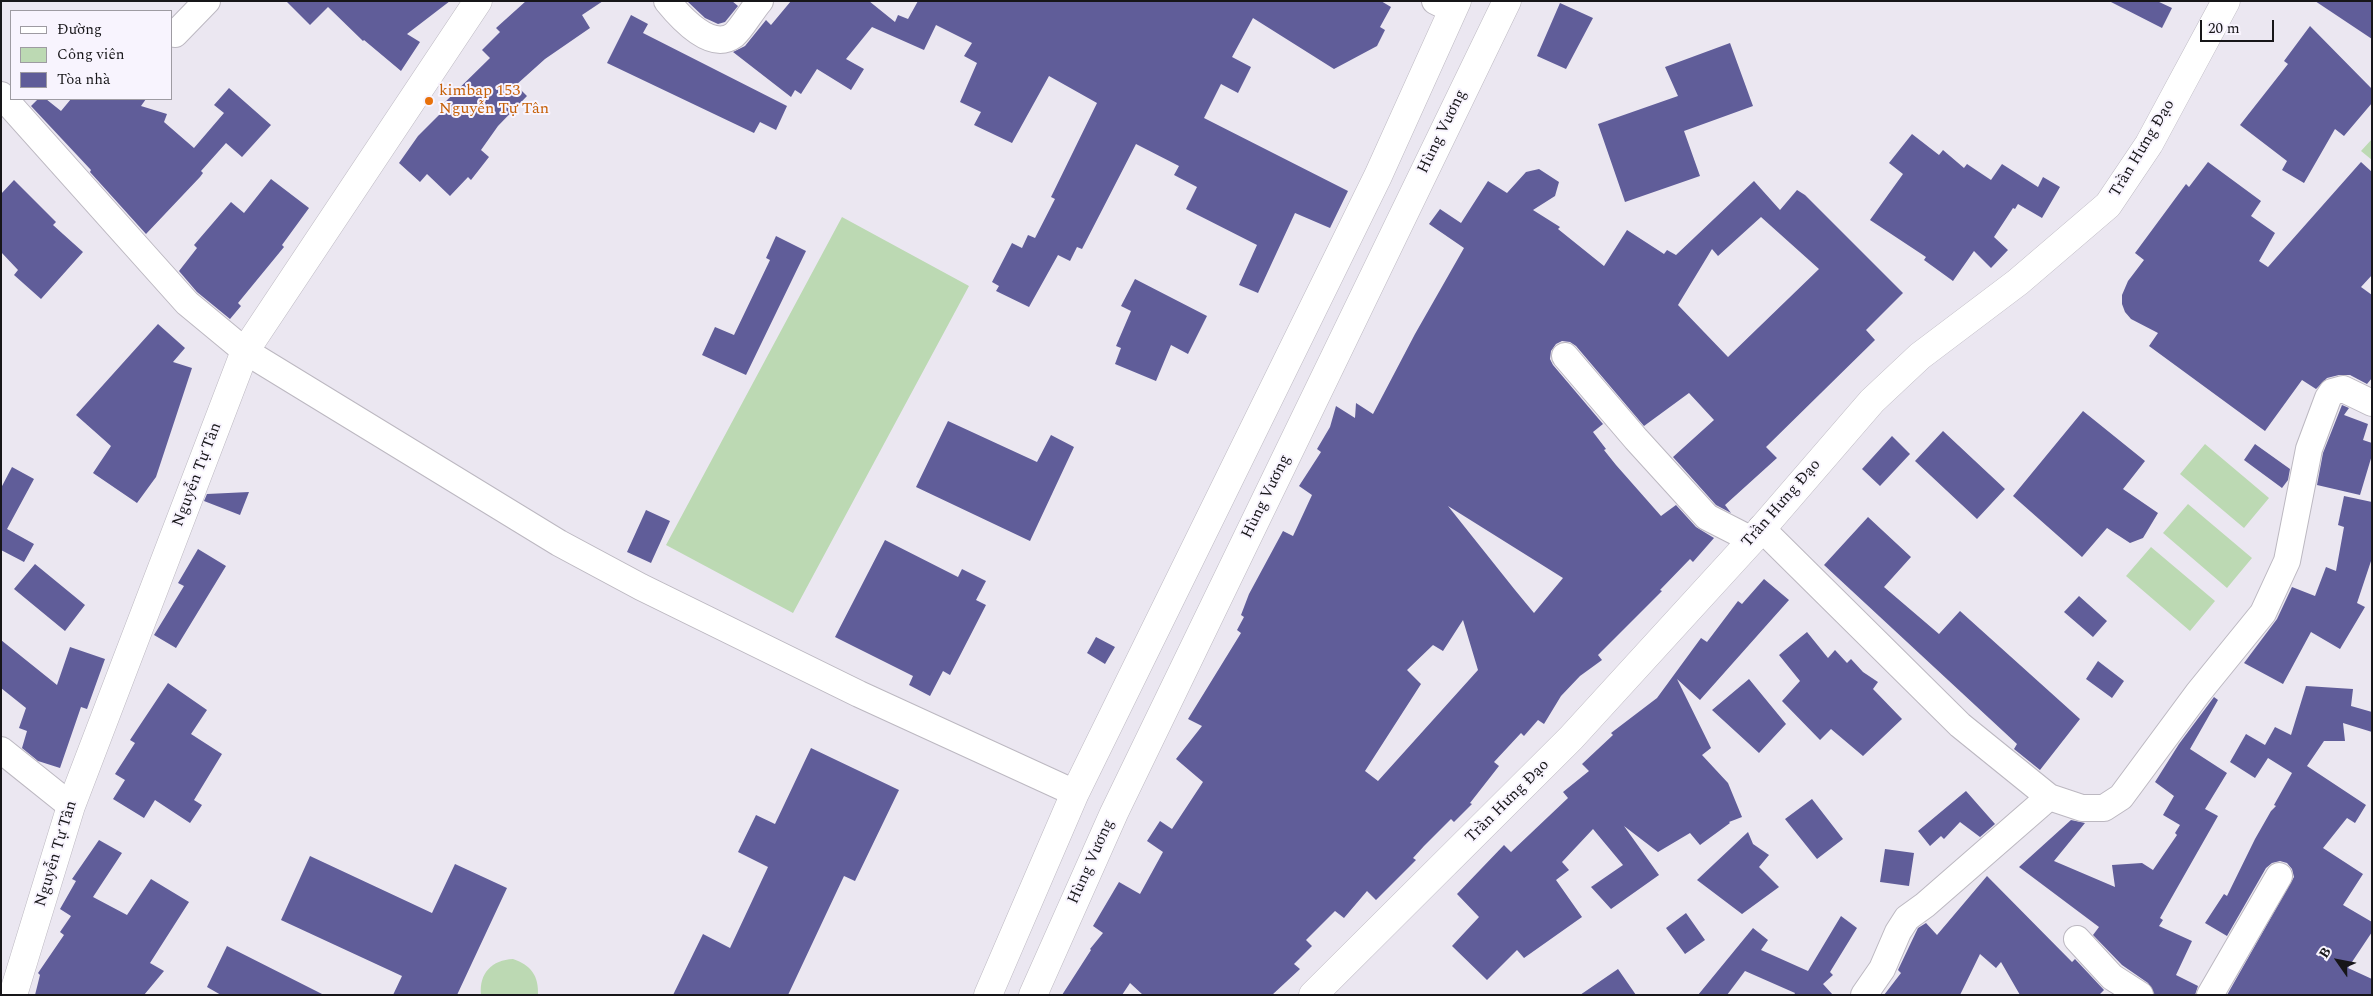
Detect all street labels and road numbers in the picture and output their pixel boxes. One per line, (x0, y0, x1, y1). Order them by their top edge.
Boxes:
street label: Hùng Vương (1414, 87, 1472, 177)
street label: Trần Hưng Đạo (2106, 97, 2180, 201)
street label: Nguyễn Tự Tân (169, 420, 227, 530)
street label: Hùng Vương (1238, 452, 1296, 542)
street label: Trần Hưng Đạo (1738, 456, 1826, 552)
street label: Trần Hưng Đạo (1462, 756, 1554, 848)
street label: Nguyễn Tự Tân (32, 799, 82, 909)
street label: Hùng Vương (1065, 817, 1119, 907)

